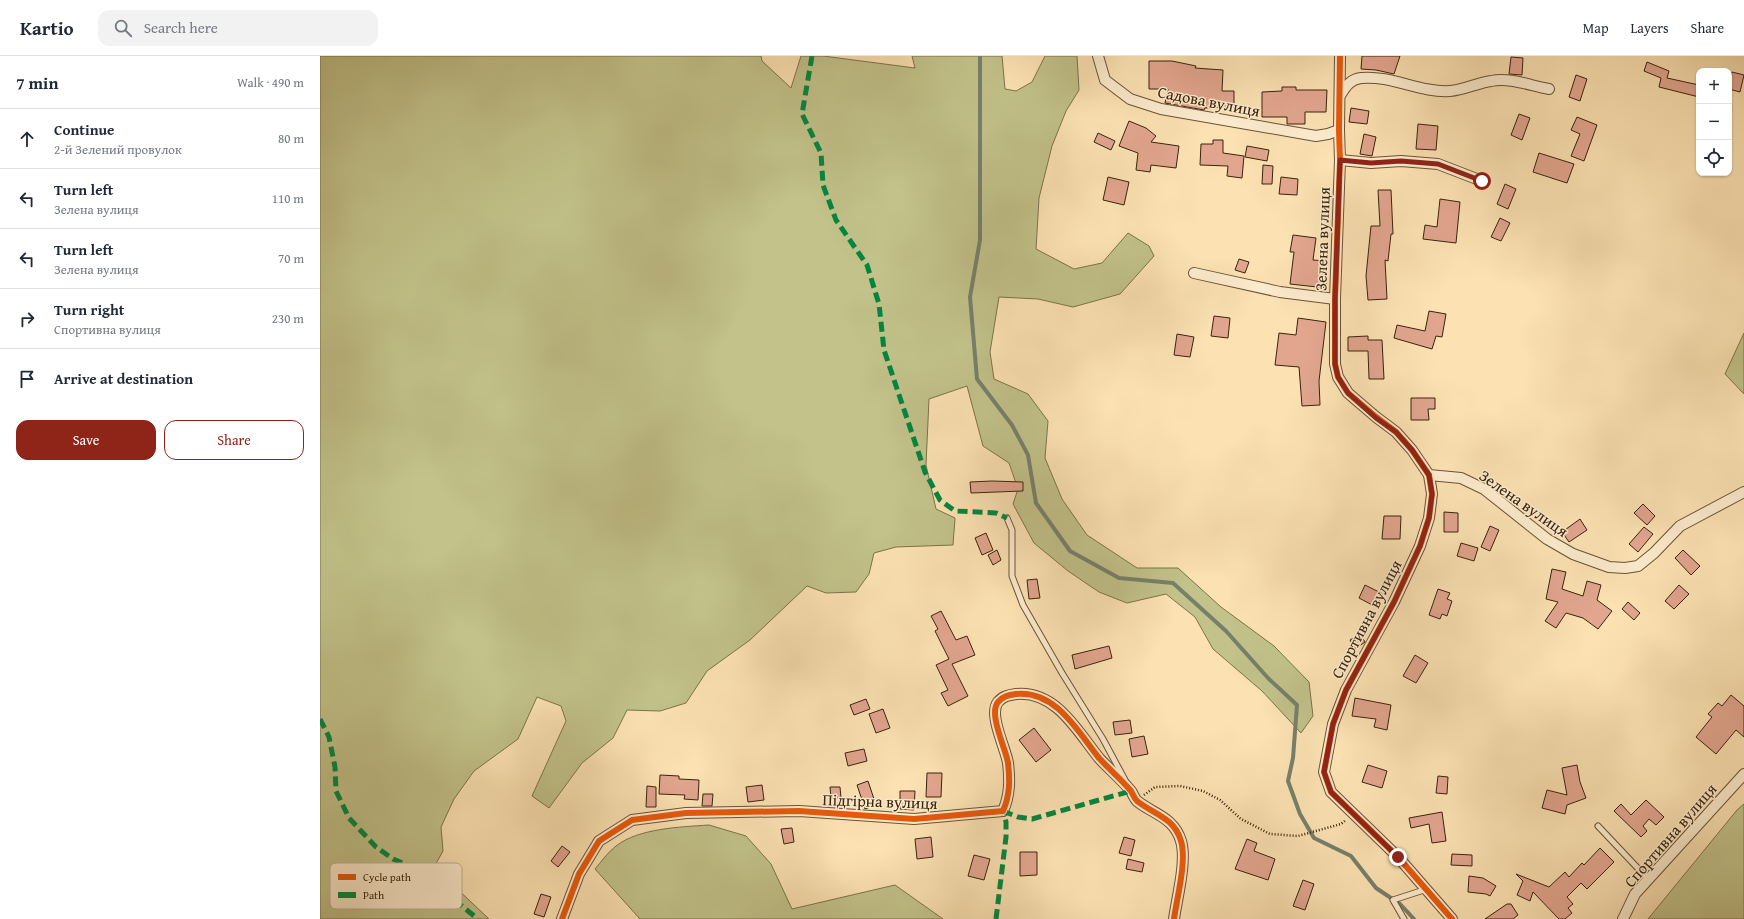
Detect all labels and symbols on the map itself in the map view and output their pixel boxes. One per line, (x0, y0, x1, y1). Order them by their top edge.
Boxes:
street label: Садова вулиця (1156, 79, 1262, 123)
route start (1473, 172, 1491, 190)
street label: Зелена вулиця (1308, 187, 1336, 291)
street label: Зелена вулиця (1475, 463, 1573, 543)
street label: Спортивна вулиця (1325, 555, 1407, 683)
street label: Спортивна вулиця (1618, 778, 1722, 892)
street label: Підгірна вулиця (822, 787, 938, 815)
route end (1389, 848, 1407, 866)
legend (330, 863, 462, 909)
text: Cycle path (363, 869, 412, 885)
text: Path (363, 887, 385, 903)

